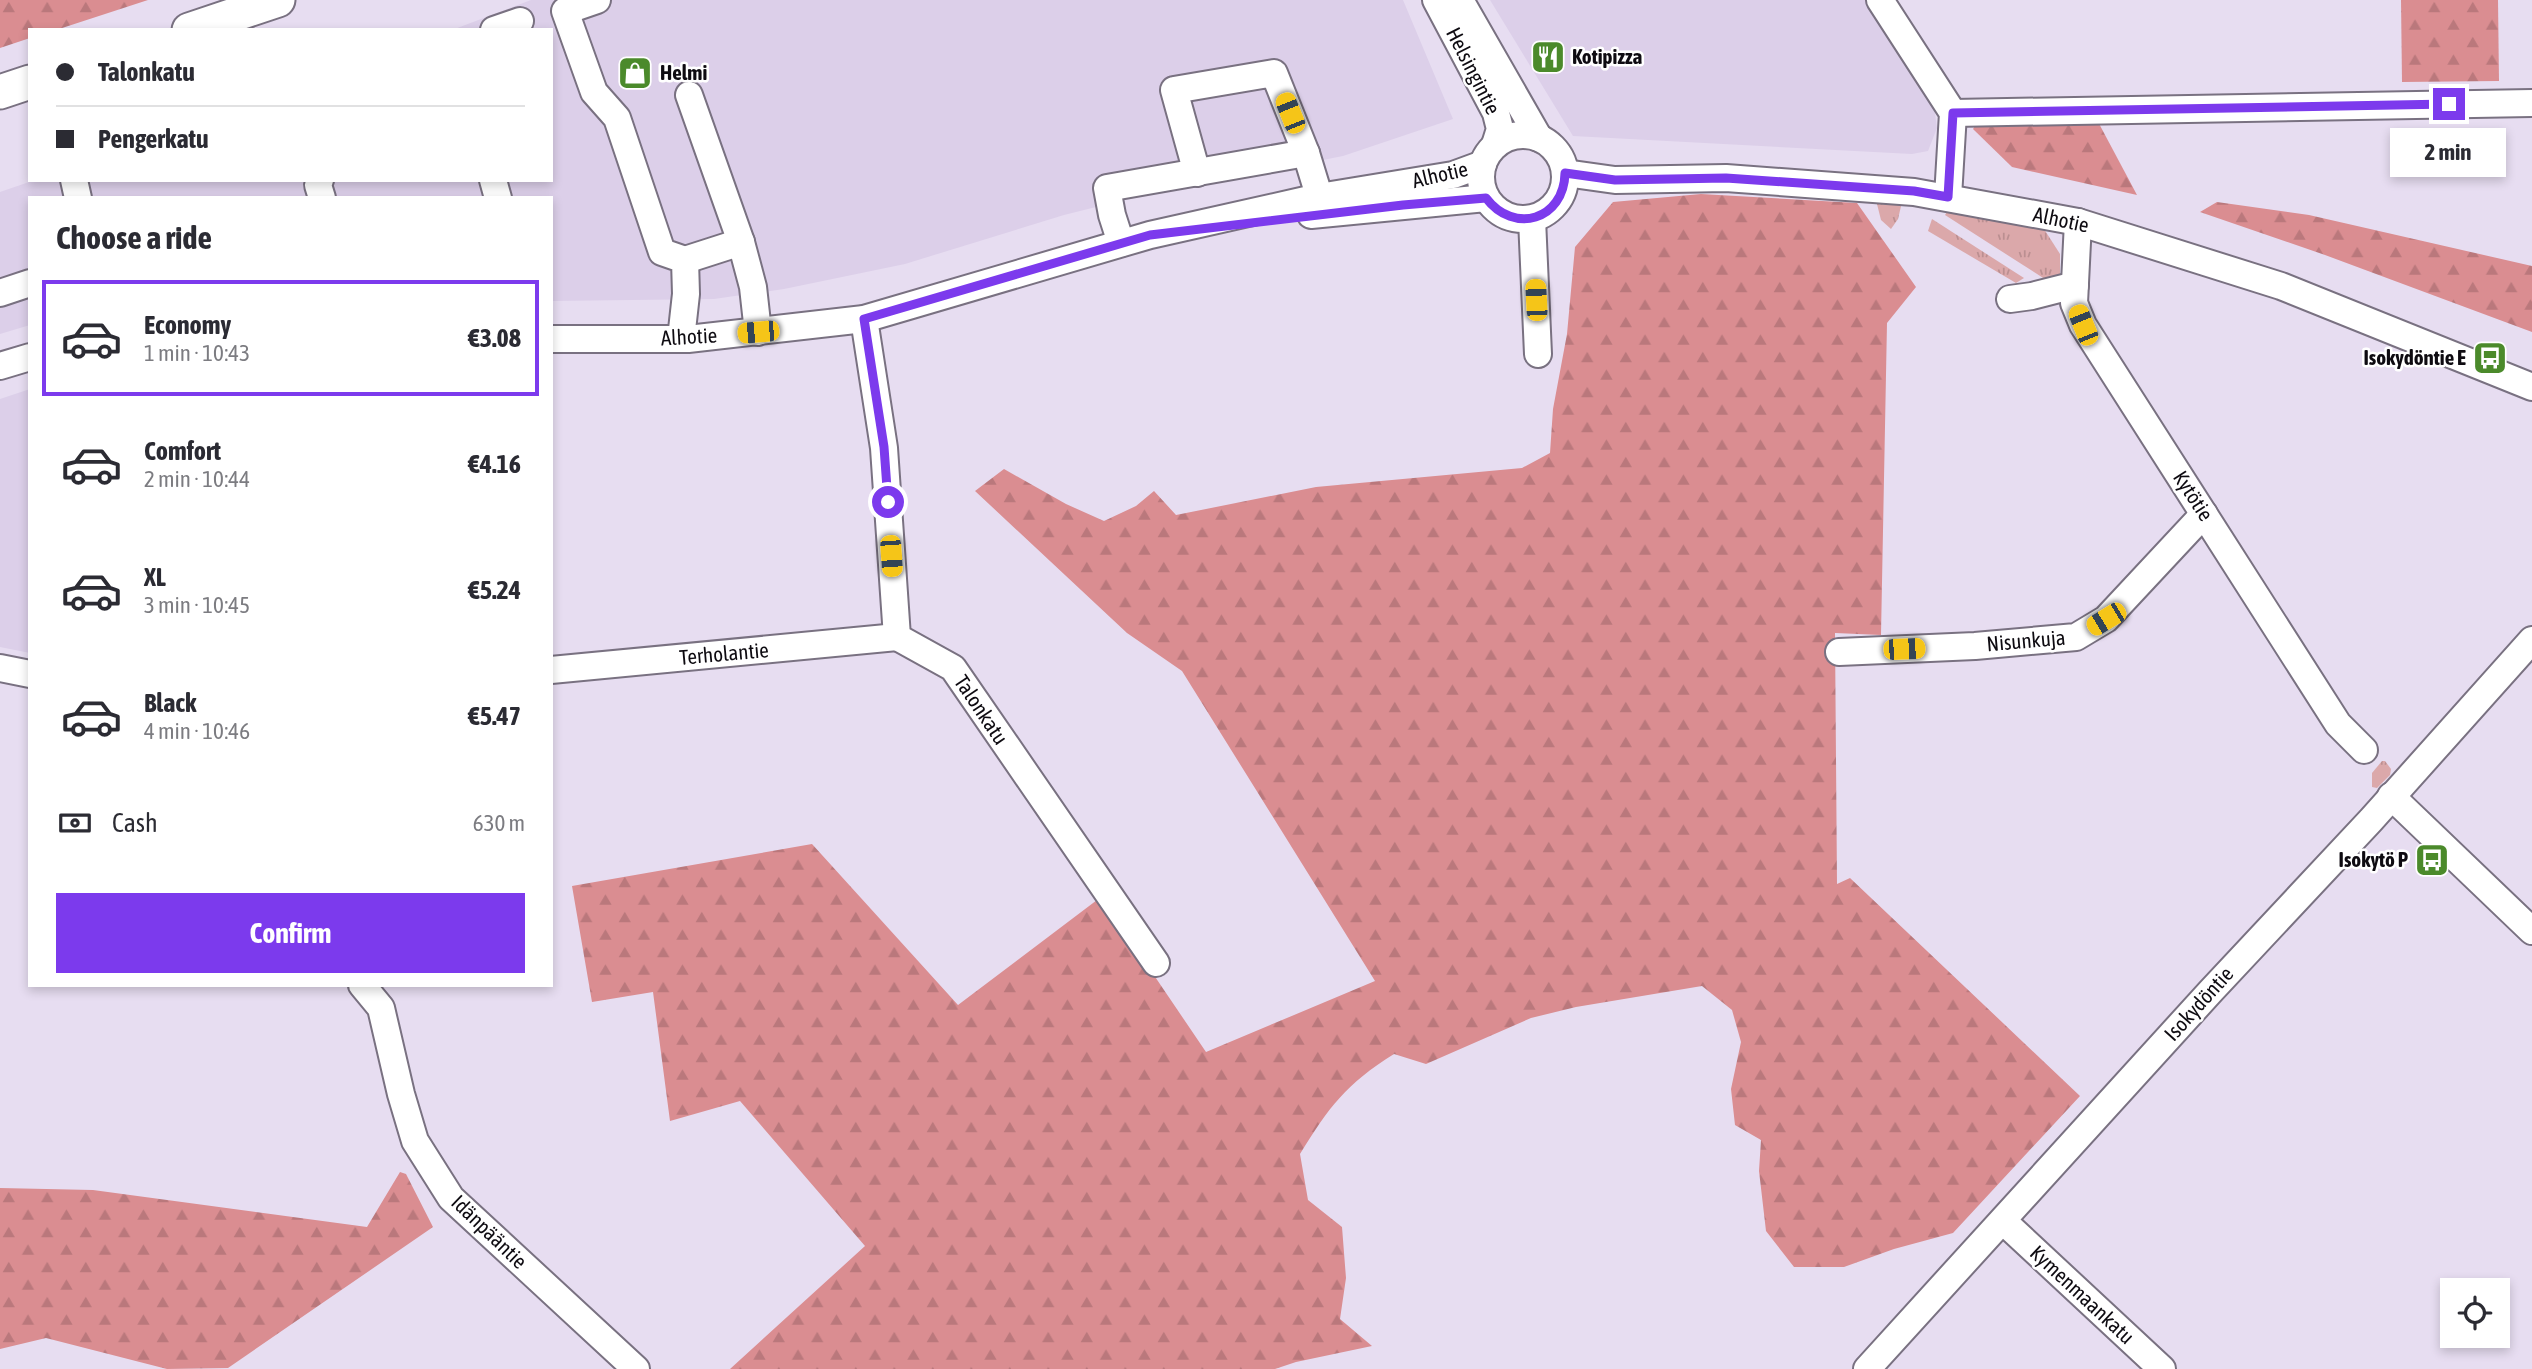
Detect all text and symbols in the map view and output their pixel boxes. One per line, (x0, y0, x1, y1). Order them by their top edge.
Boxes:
street label: Helsingintie (1442, 23, 1506, 118)
restaurant icon: Kotipizza (1529, 38, 1567, 76)
place label: Kotipizza (1572, 44, 1643, 68)
shop icon: Helmi (616, 54, 654, 92)
text: Talonkatu (98, 57, 195, 87)
place label: Helmi (660, 60, 707, 84)
route end (2433, 88, 2465, 120)
car (1273, 90, 1308, 136)
text: Pengerkatu (98, 124, 209, 154)
callout: 2 min (2391, 128, 2507, 178)
text: 2 min (2425, 139, 2471, 165)
street label: Alhotie (1410, 156, 1470, 192)
street label: Alhotie (2031, 201, 2091, 237)
text: Choose a ride (56, 219, 212, 256)
car (1525, 278, 1548, 322)
car (2066, 302, 2101, 348)
icon: car (60, 307, 123, 370)
text: Economy (144, 310, 231, 340)
car (737, 320, 780, 344)
text: €3.08 (468, 323, 521, 353)
street label: Alhotie (660, 323, 718, 349)
bus stop icon: Isokydöntie E (2471, 339, 2509, 377)
text: 1 min · 10:43 (144, 340, 250, 366)
place label: Isokydöntie E (2363, 345, 2466, 369)
icon: car (60, 433, 123, 496)
text: Comfort (144, 436, 221, 466)
text: €4.16 (468, 449, 521, 479)
text: 2 min · 10:44 (144, 466, 250, 492)
street label: Kytötie (2169, 466, 2219, 525)
route start (872, 486, 904, 518)
car (880, 534, 903, 578)
icon: car (60, 559, 123, 622)
text: XL (144, 562, 166, 592)
text: €5.24 (468, 575, 521, 605)
text: 3 min · 10:45 (144, 592, 250, 618)
car (2083, 599, 2130, 639)
street label: Nisunkuja (1986, 625, 2066, 655)
street label: Terholantie (678, 637, 770, 669)
car (1883, 638, 1926, 660)
street label: Talonkatu (950, 670, 1014, 749)
icon: car (60, 685, 123, 748)
text: Black (144, 688, 196, 718)
text: €5.47 (468, 701, 521, 731)
text: 4 min · 10:46 (144, 718, 250, 744)
icon: cash (56, 804, 94, 842)
text: Cash (112, 808, 158, 838)
text: 630 m (473, 810, 525, 836)
bus stop icon: Isokytö P (2413, 841, 2451, 879)
place label: Isokytö P (2339, 847, 2409, 871)
button: Confirm (56, 893, 525, 973)
street label: Isokydöntie (2159, 962, 2238, 1045)
street label: Idänpääntie (447, 1190, 532, 1273)
street label: Kymenmaankatu (2026, 1240, 2140, 1348)
map controls (2440, 1278, 2510, 1348)
button: locate (2440, 1278, 2510, 1348)

